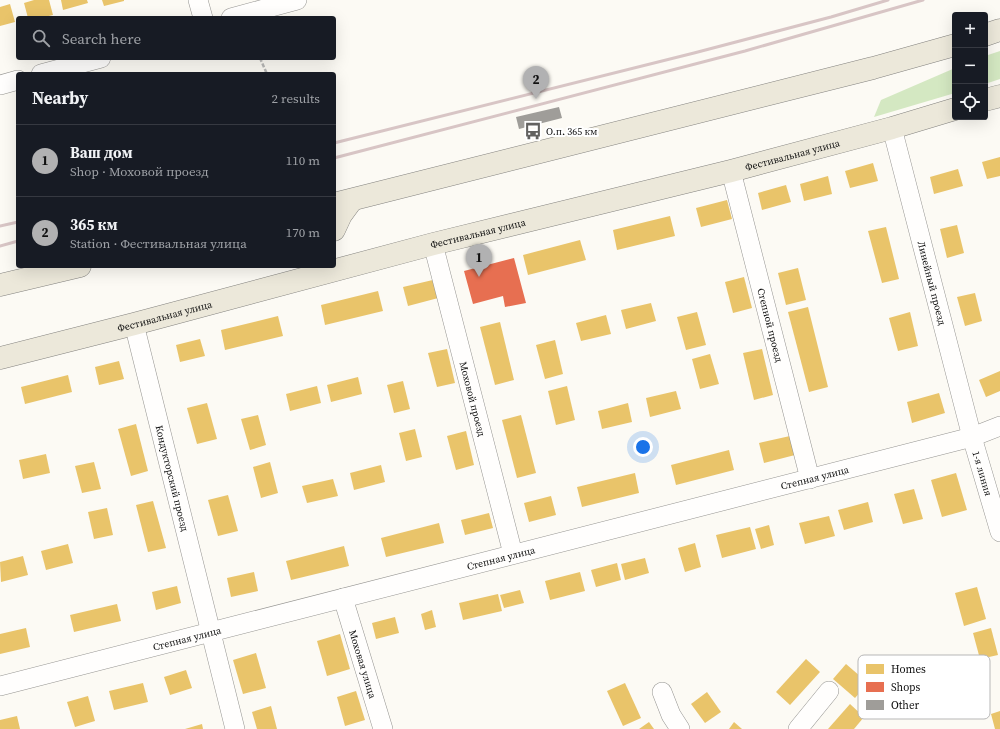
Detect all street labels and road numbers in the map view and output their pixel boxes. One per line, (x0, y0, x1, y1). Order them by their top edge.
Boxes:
street label: Фестивальная улица (744, 136, 842, 174)
street label: Фестивальная улица (429, 215, 528, 251)
street label: Линейный проезд (914, 240, 949, 327)
street label: Степной проезд (754, 287, 786, 364)
street label: Фестивальная улица (116, 297, 214, 335)
street label: Моховой проезд (457, 360, 488, 438)
street label: Кондукторский проезд (152, 424, 192, 533)
street label: 1-я линия (969, 449, 995, 497)
street label: Степная улица (779, 463, 851, 493)
street label: Степная улица (466, 543, 537, 573)
street label: Степная улица (152, 623, 223, 654)
street label: Моховая улица (346, 628, 379, 701)

